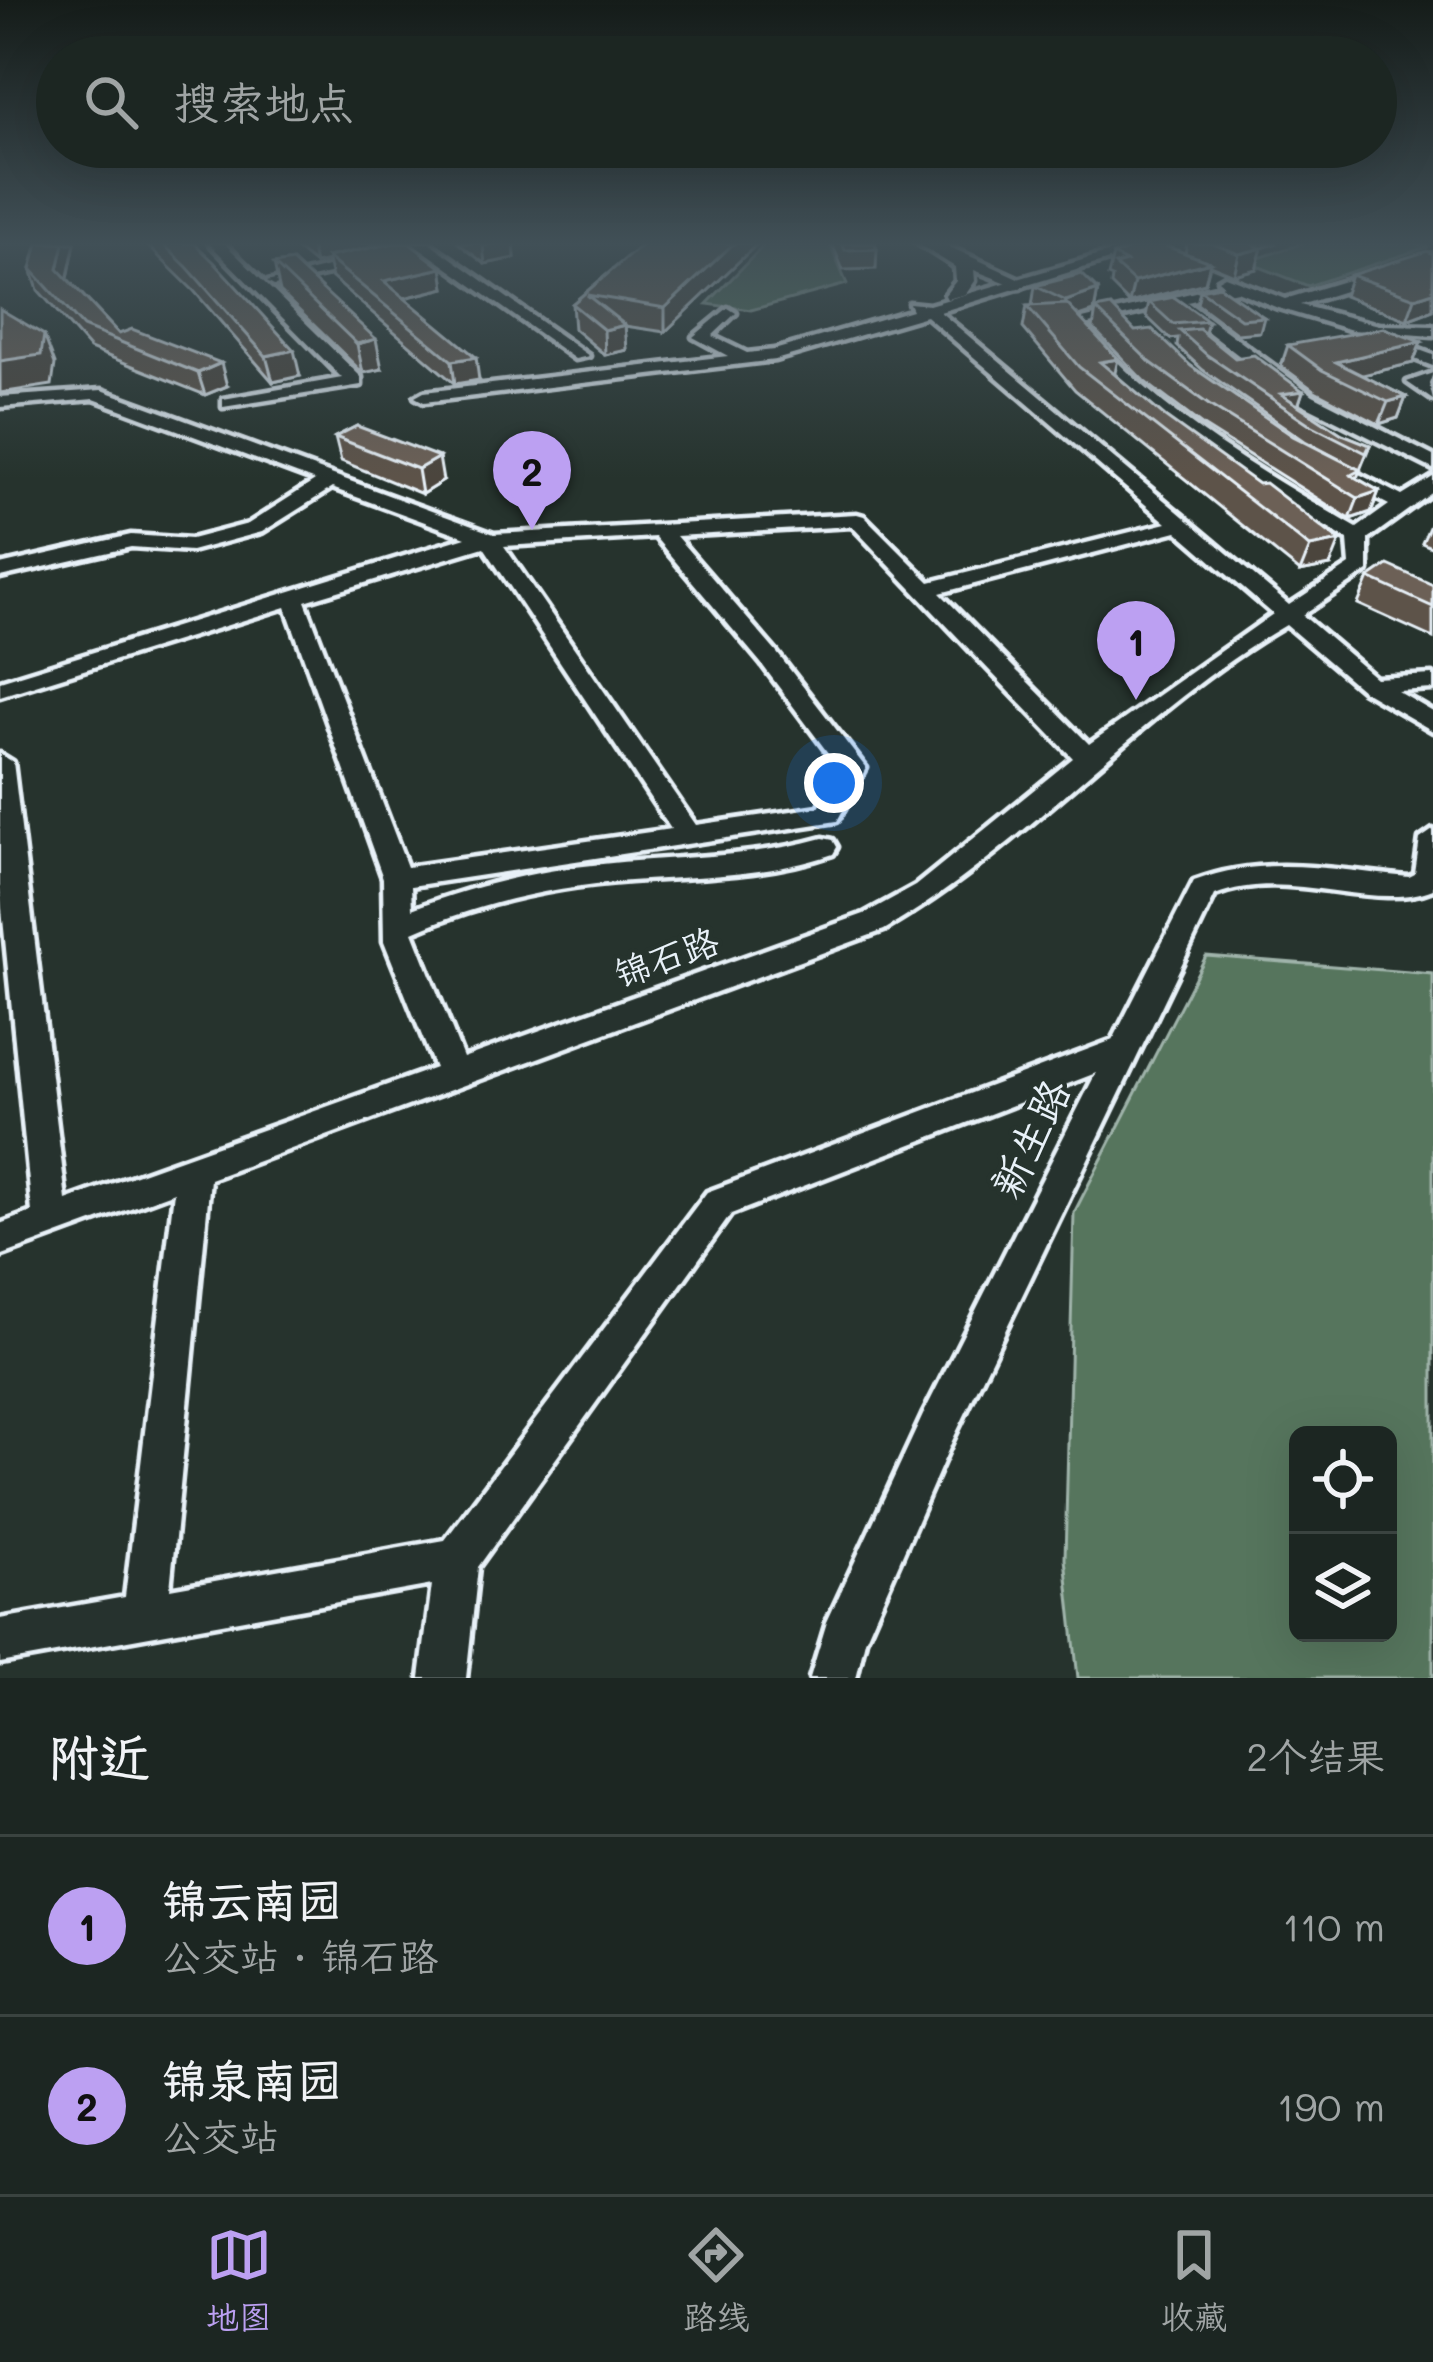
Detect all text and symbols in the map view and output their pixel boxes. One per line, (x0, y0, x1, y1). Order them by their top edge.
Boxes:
search box (36, 36, 1397, 168)
icon: search (78, 69, 144, 135)
text: 搜索地点 (174, 72, 354, 130)
pin: 2 (493, 431, 571, 530)
pin: 1 (1097, 601, 1175, 700)
your location (804, 753, 864, 813)
street label: 锦石路 (607, 915, 725, 997)
street label: 新生路 (977, 1069, 1081, 1207)
map controls (1289, 1426, 1397, 1642)
button: locate (1289, 1426, 1397, 1534)
button: layers (1289, 1534, 1397, 1642)
text: 附近 (48, 1722, 150, 1789)
text: 2个结果 (1246, 1730, 1385, 1781)
text: 锦云南园 (162, 1870, 342, 1928)
text: 1 (78, 1900, 96, 1951)
text: 110 m (1283, 1900, 1385, 1951)
text: 公交站 · 锦石路 (162, 1930, 438, 1981)
text: 锦泉南园 (162, 2050, 342, 2108)
text: 2 (76, 2080, 98, 2131)
text: 190 m (1277, 2080, 1385, 2131)
text: 公交站 (162, 2110, 279, 2161)
tab: 地图 (206, 2222, 272, 2338)
tab: 路线 (683, 2222, 749, 2338)
tab: 收藏 (1161, 2222, 1227, 2338)

